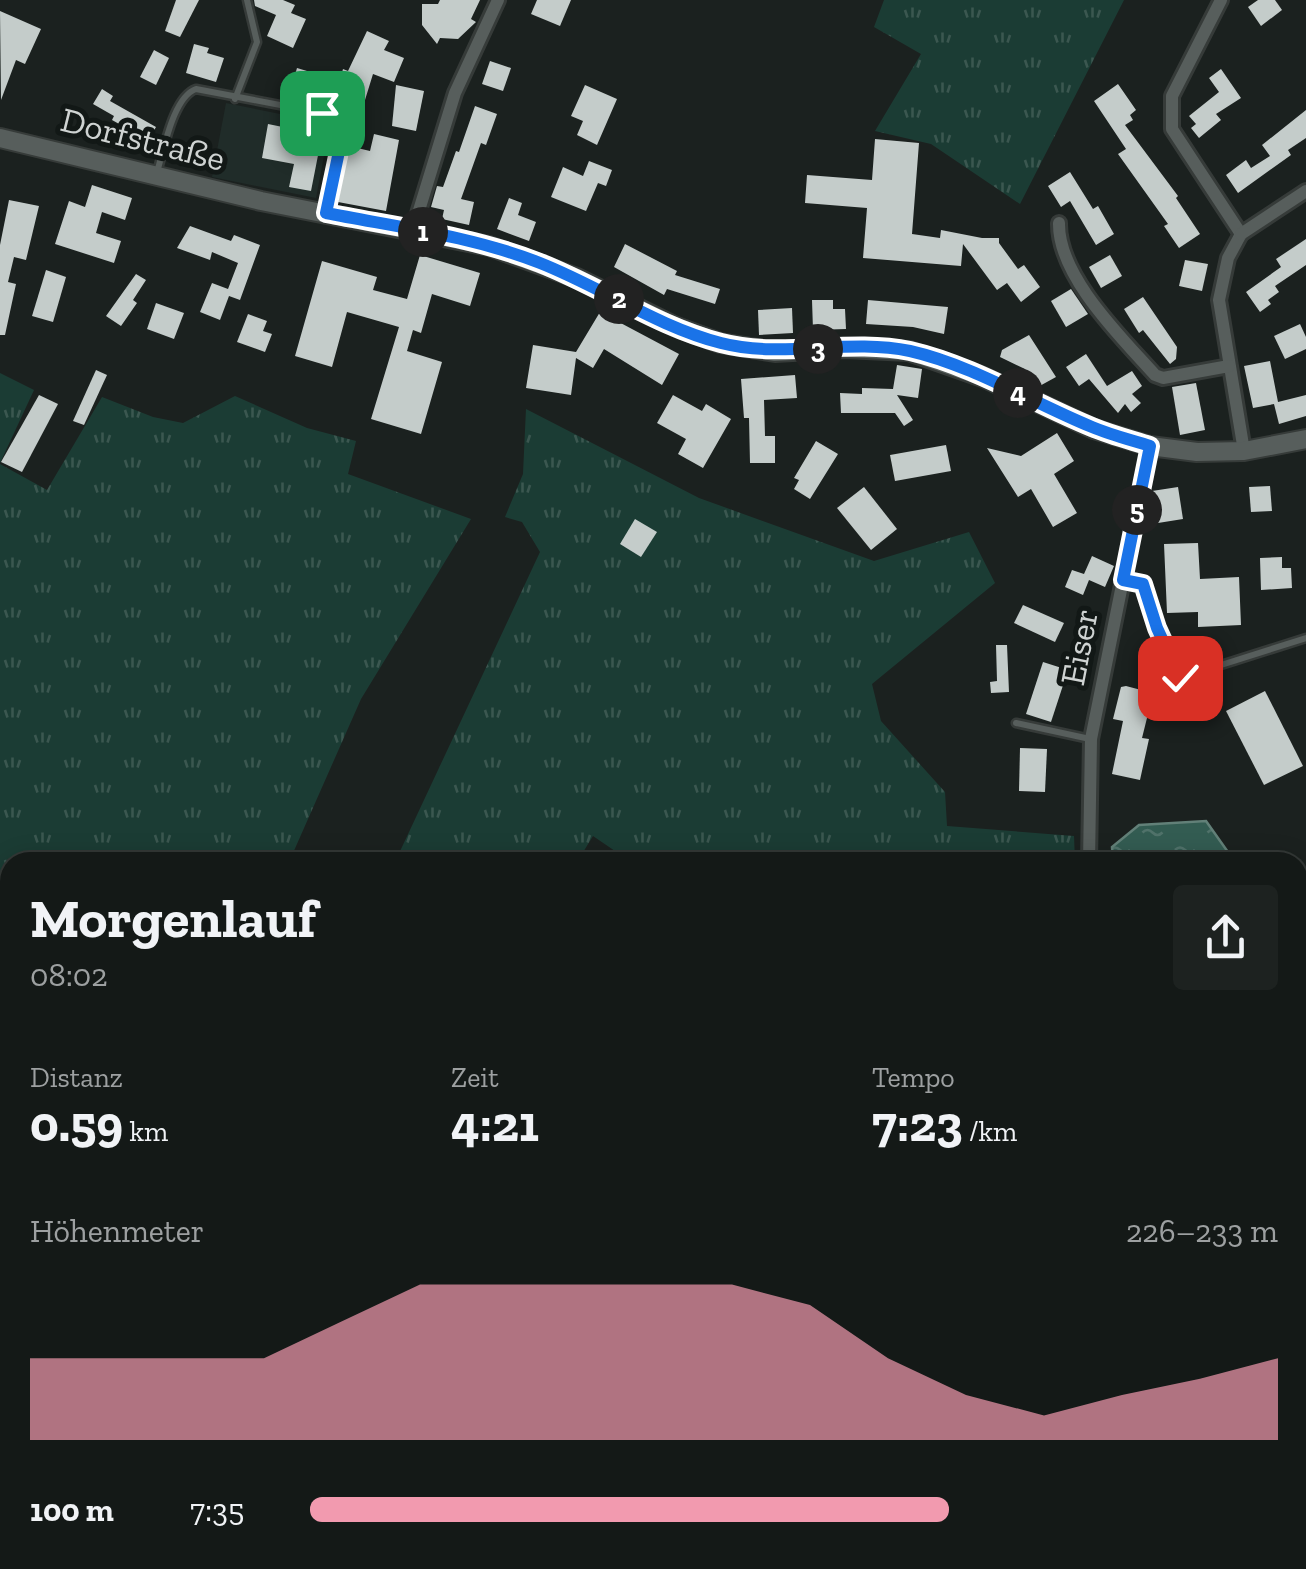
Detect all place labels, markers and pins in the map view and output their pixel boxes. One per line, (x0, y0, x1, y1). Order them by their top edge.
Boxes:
pin (280, 71, 365, 156)
pin: 1 (398, 207, 448, 257)
pin: 2 (594, 274, 644, 324)
pin: 3 (793, 324, 843, 374)
pin: 4 (993, 368, 1043, 418)
pin: 5 (1112, 485, 1162, 535)
pin (1138, 636, 1223, 721)

